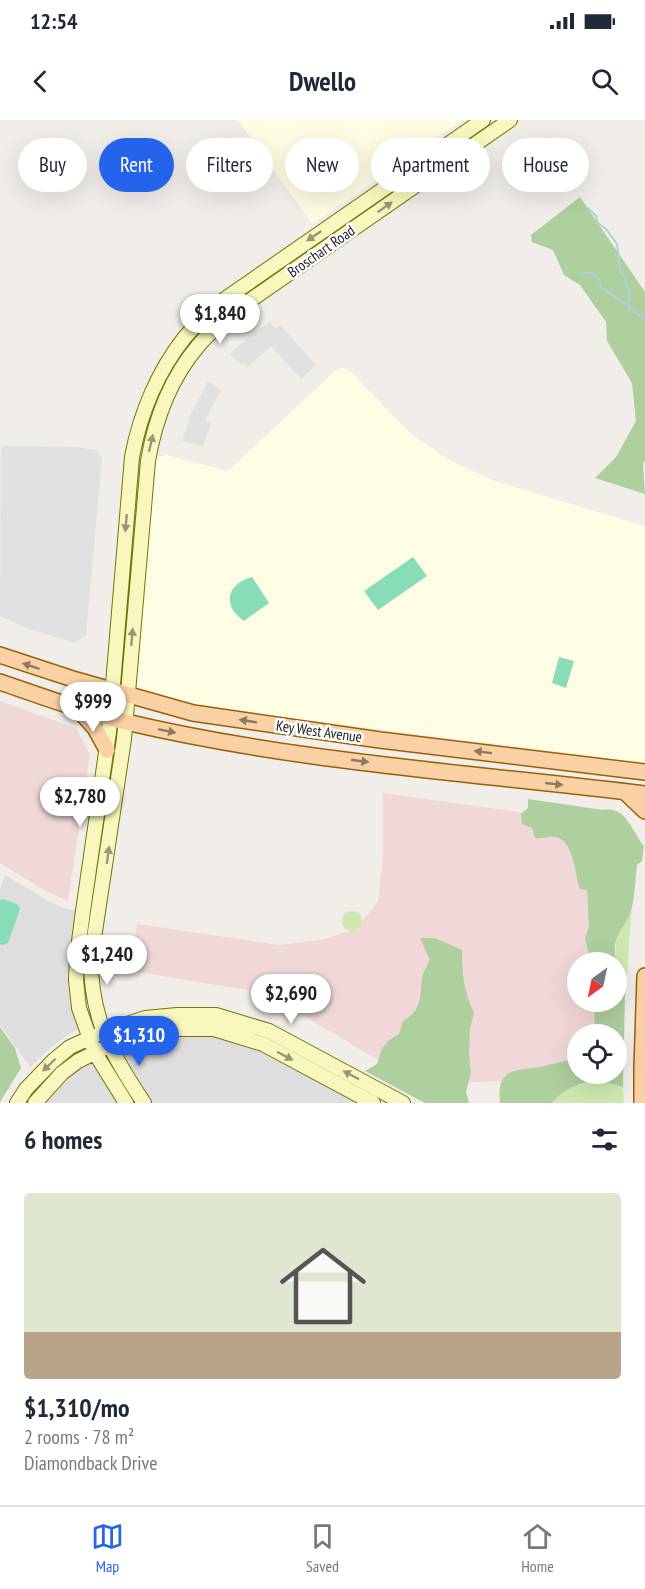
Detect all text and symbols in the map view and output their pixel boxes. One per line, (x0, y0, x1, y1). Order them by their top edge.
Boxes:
text: 12:54 (30, 7, 78, 35)
text: Dwello (289, 64, 356, 98)
icon: back (24, 65, 57, 98)
icon: search (588, 65, 621, 98)
chip: Buy (18, 138, 87, 192)
chip: Rent (99, 138, 174, 192)
chip: Filters (186, 138, 273, 192)
chip: New (285, 138, 359, 192)
chip: Apartment (371, 138, 490, 192)
chip: House (502, 138, 589, 192)
one-way arrow (377, 202, 393, 213)
street label: Broschart Road (284, 221, 358, 281)
one-way arrow (306, 230, 322, 242)
pin: $1,840 (171, 294, 269, 345)
text: $1,840 (194, 300, 246, 326)
one-way arrow (147, 433, 157, 452)
one-way arrow (121, 514, 131, 533)
one-way arrow (127, 627, 137, 646)
one-way arrow (22, 661, 40, 670)
pin: $999 (57, 682, 129, 733)
text: $999 (74, 688, 112, 714)
one-way arrow (238, 716, 257, 725)
street label: Key West Avenue (275, 716, 363, 746)
one-way arrow (158, 727, 177, 736)
one-way arrow (473, 747, 492, 757)
one-way arrow (351, 756, 370, 766)
pin: $2,780 (31, 777, 129, 828)
one-way arrow (544, 779, 563, 789)
text: $2,780 (54, 783, 106, 809)
one-way arrow (103, 845, 112, 864)
pin: $1,240 (58, 935, 156, 986)
text: $1,240 (81, 941, 133, 967)
north arrow (567, 952, 627, 1012)
map controls (567, 952, 627, 1084)
pin: $2,690 (242, 974, 340, 1025)
text: $2,690 (265, 980, 317, 1006)
pin: $1,310 (90, 1016, 188, 1067)
text: $1,310 (113, 1022, 165, 1048)
button: locate (567, 1024, 627, 1084)
one-way arrow (277, 1051, 294, 1061)
one-way arrow (42, 1058, 56, 1072)
one-way arrow (343, 1070, 360, 1080)
text: 6 homes (24, 1123, 102, 1156)
icon: filters (588, 1123, 621, 1156)
icon: home (269, 1232, 377, 1340)
text: $1,310/mo (24, 1391, 130, 1424)
text: 2 rooms · 78 m² (24, 1424, 134, 1450)
text: Diamondback Drive (24, 1450, 158, 1476)
tab: Map (91, 1520, 124, 1576)
tab: Saved (306, 1520, 339, 1576)
tab: Home (521, 1520, 554, 1576)

